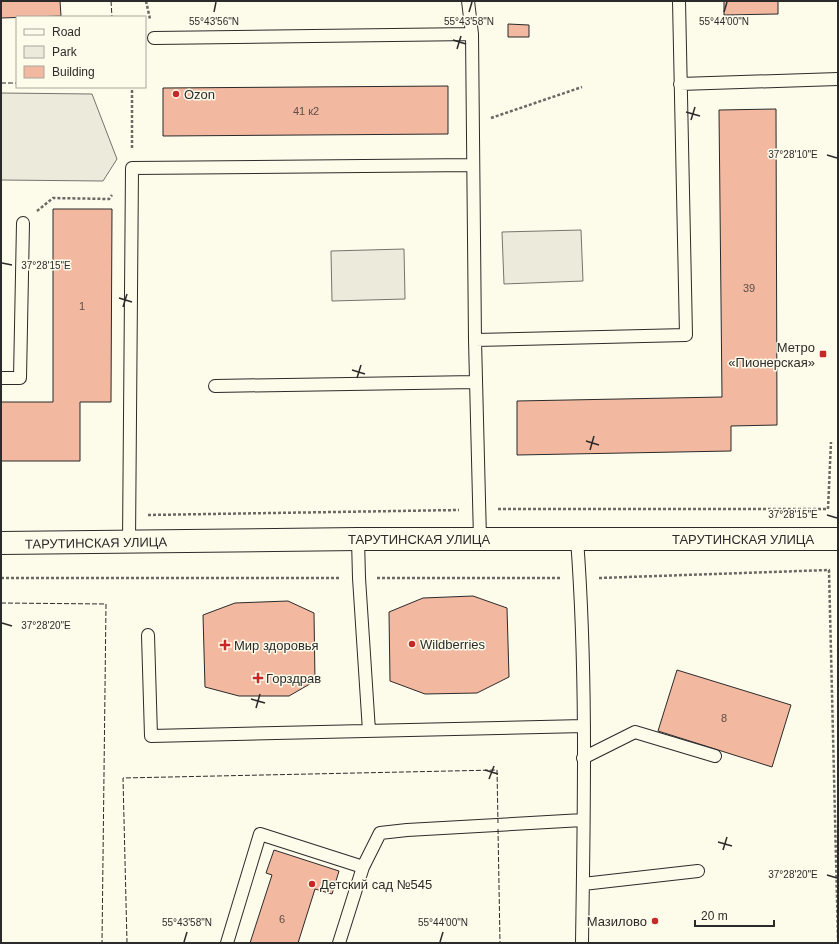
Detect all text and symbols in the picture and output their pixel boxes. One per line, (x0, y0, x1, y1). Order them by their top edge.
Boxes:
legend (16, 16, 146, 88)
text: 55°43'56"N (189, 16, 239, 27)
text: 55°43'58"N (444, 16, 494, 27)
text: 55°44'00"N (699, 16, 749, 27)
text: Road (52, 25, 81, 39)
text: Park (52, 45, 78, 59)
text: Building (52, 65, 95, 79)
place label: Ozon (184, 87, 215, 102)
marker: Ozon (171, 89, 181, 99)
house number: 41 к2 (293, 105, 319, 117)
text: 37°28'10"E (768, 149, 818, 160)
text: 37°28'15"E (21, 260, 71, 271)
house number: 39 (743, 282, 755, 294)
house number: 1 (79, 300, 85, 312)
place label: Метро «Пионерская» (728, 340, 815, 370)
marker: Метро «Пионерская» (818, 349, 828, 359)
text: 37°28'15"E (768, 509, 818, 520)
street label: ТАРУТИНСКАЯ УЛИЦА (348, 532, 490, 547)
street label: ТАРУТИНСКАЯ УЛИЦА (672, 532, 814, 547)
street label: ТАРУТИНСКАЯ УЛИЦА (25, 534, 168, 552)
text: 37°28'20"E (21, 620, 71, 631)
place label: Wildberries (420, 637, 486, 652)
place label: Мир здоровья (234, 638, 319, 653)
marker: Мир здоровья (219, 639, 231, 651)
marker: Wildberries (407, 639, 417, 649)
place label: Горздрав (266, 671, 321, 686)
marker: Горздрав (253, 673, 263, 683)
house number: 8 (721, 712, 727, 724)
text: 37°28'20"E (768, 869, 818, 880)
place label: Детский сад №545 (320, 877, 432, 892)
marker: Детский сад №545 (307, 879, 317, 889)
scale bar (695, 902, 774, 928)
text: 20 m (701, 909, 728, 923)
house number: 6 (279, 913, 285, 925)
place label: Мазилово (587, 914, 647, 929)
marker: Мазилово (650, 916, 660, 926)
text: 55°43'58"N (162, 917, 212, 928)
text: 55°44'00"N (418, 917, 468, 928)

